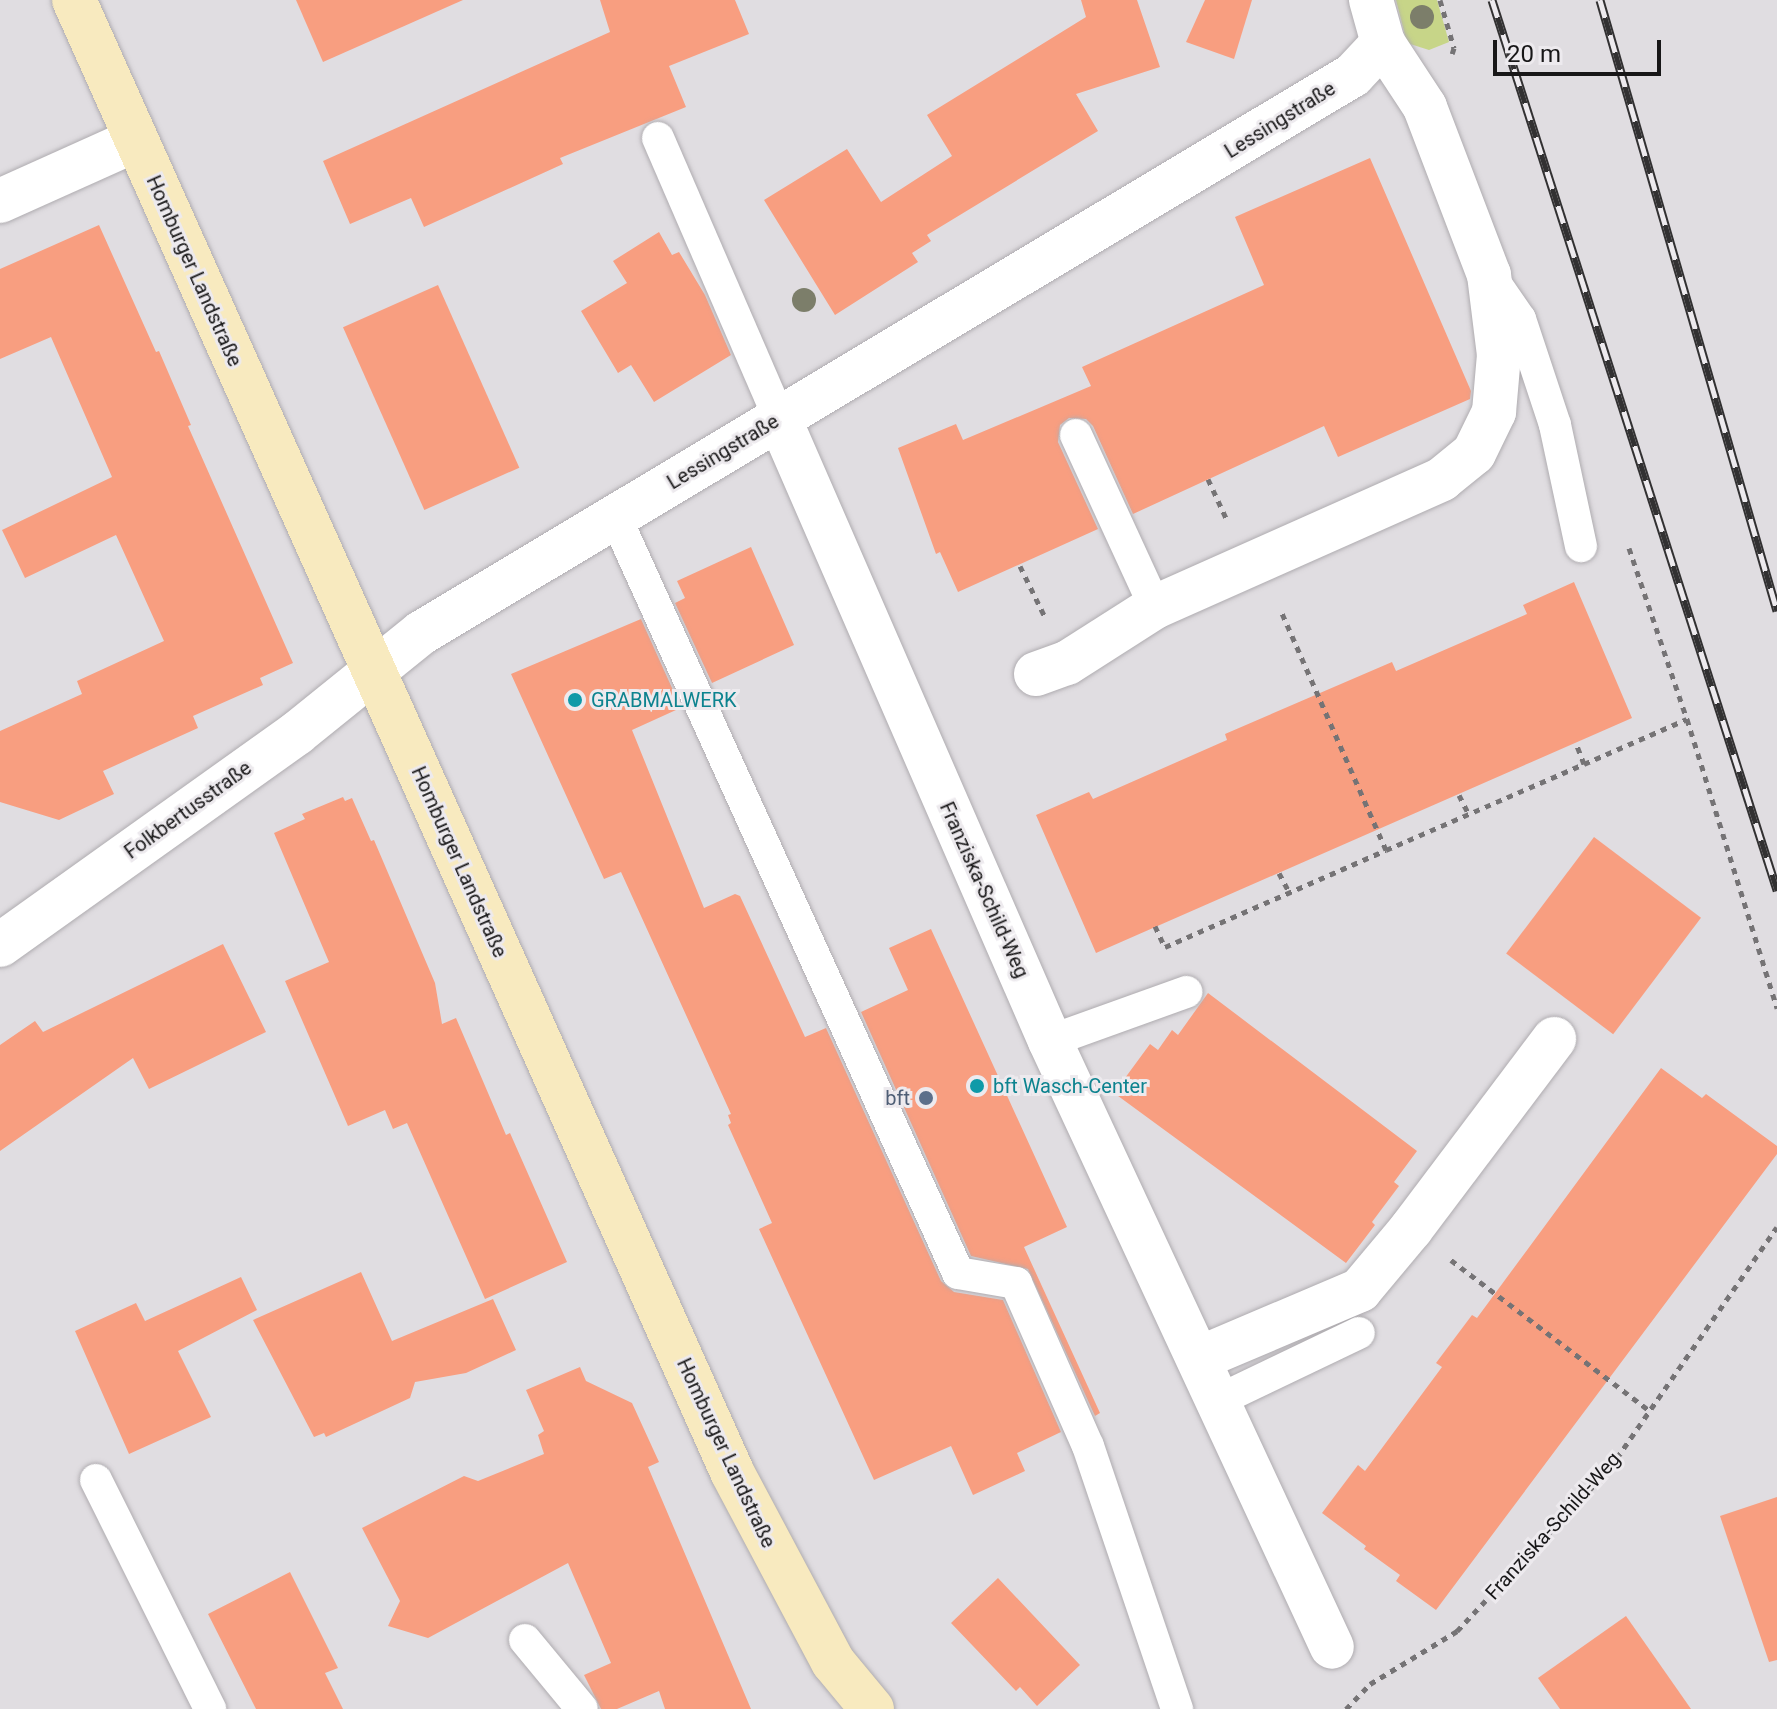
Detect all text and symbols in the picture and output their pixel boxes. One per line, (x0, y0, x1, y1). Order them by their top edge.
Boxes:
scale bar (1497, 24, 1665, 74)
text: 20 m (1507, 40, 1561, 68)
street label: Lessingstraße (1220, 76, 1340, 164)
street label: Homburger Landstraße (141, 172, 247, 370)
street label: Lessingstraße (663, 409, 783, 495)
place label: GRABMALWERK (591, 688, 736, 712)
marker: GRABMALWERK (566, 691, 584, 709)
street label: Folkbertusstraße (120, 756, 256, 864)
street label: Homburger Landstraße (406, 763, 512, 961)
street label: Franziska-Schild-Weg (934, 798, 1034, 982)
place label: bft Wasch-Center (993, 1074, 1147, 1098)
marker: bft Wasch-Center (968, 1077, 986, 1095)
place label: bft (885, 1086, 910, 1110)
marker: bft (917, 1089, 935, 1107)
street label: Homburger Landstraße (672, 1354, 780, 1552)
street label: Franziska-Schild-Weg (1481, 1447, 1625, 1605)

